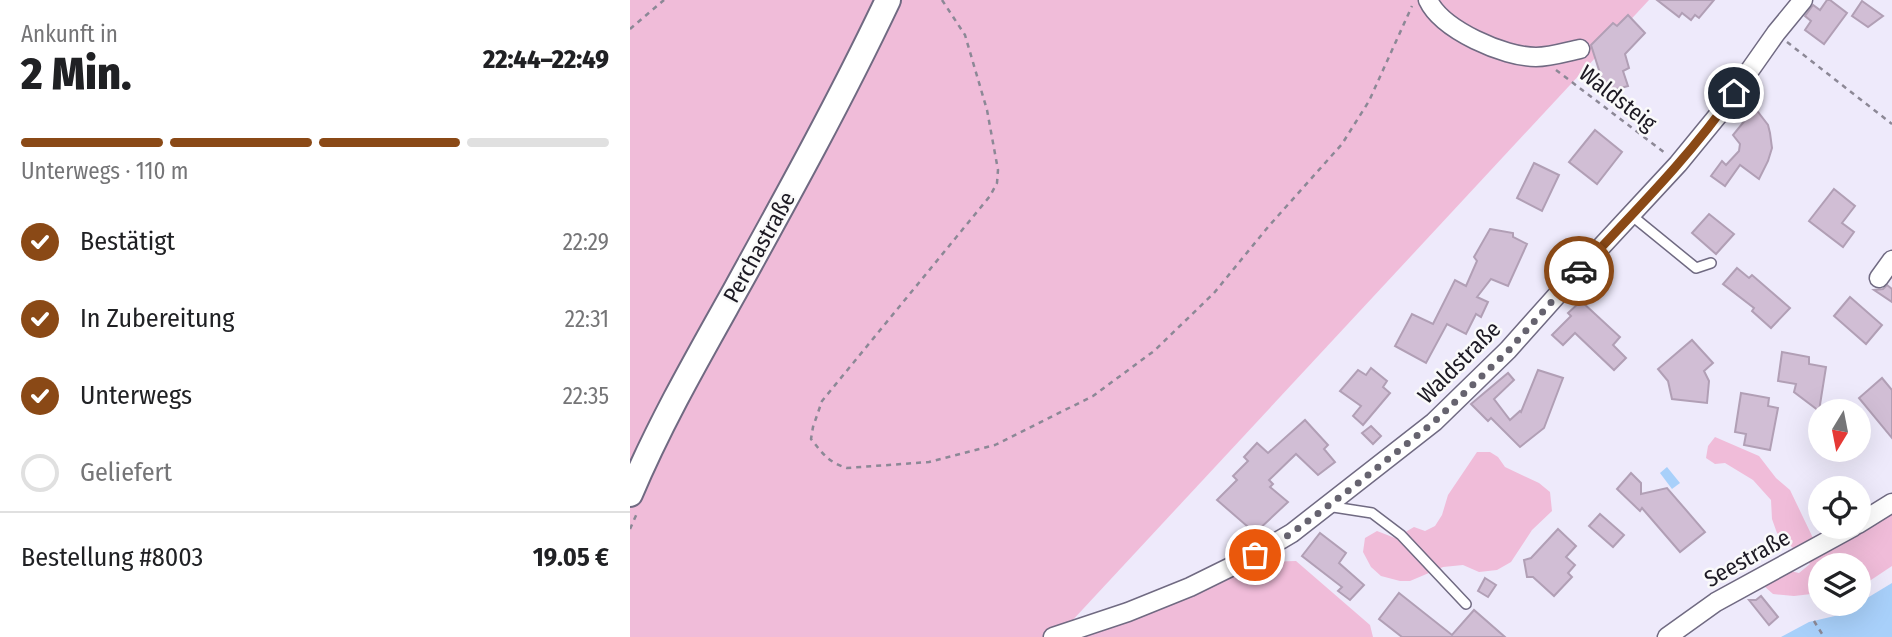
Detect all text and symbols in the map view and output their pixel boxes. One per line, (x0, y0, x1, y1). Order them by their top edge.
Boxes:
text: Ankunft in (21, 20, 118, 48)
text: 22:44–22:49 (483, 44, 609, 75)
text: 2 Min. (21, 46, 132, 101)
street label: Waldsteig (1574, 59, 1663, 137)
pin (1704, 63, 1764, 123)
icon: home (1715, 74, 1753, 112)
text: Unterwegs · 110 m (21, 157, 189, 185)
street label: Perchastraße (717, 187, 801, 307)
icon: check (21, 223, 59, 261)
text: Bestätigt (80, 226, 175, 257)
text: 22:29 (563, 228, 609, 256)
courier (1544, 236, 1614, 306)
icon: car (1560, 252, 1598, 290)
icon: check (21, 300, 59, 338)
text: In Zubereitung (80, 303, 234, 334)
text: 22:31 (565, 305, 609, 333)
street label: Waldstraße (1412, 315, 1506, 409)
icon: check (21, 377, 59, 415)
text: Unterwegs (80, 380, 192, 411)
text: 22:35 (563, 382, 609, 410)
north arrow (1808, 399, 1871, 462)
map controls (1808, 399, 1871, 616)
text: Geliefert (80, 457, 172, 488)
button: locate (1808, 476, 1871, 539)
street label: Seestraße (1699, 523, 1795, 593)
pin (1225, 525, 1285, 585)
icon: bag (1236, 536, 1274, 574)
text: Bestellung #8003 (21, 542, 203, 573)
text: 19.05 € (533, 542, 609, 573)
button: layers (1808, 553, 1871, 616)

